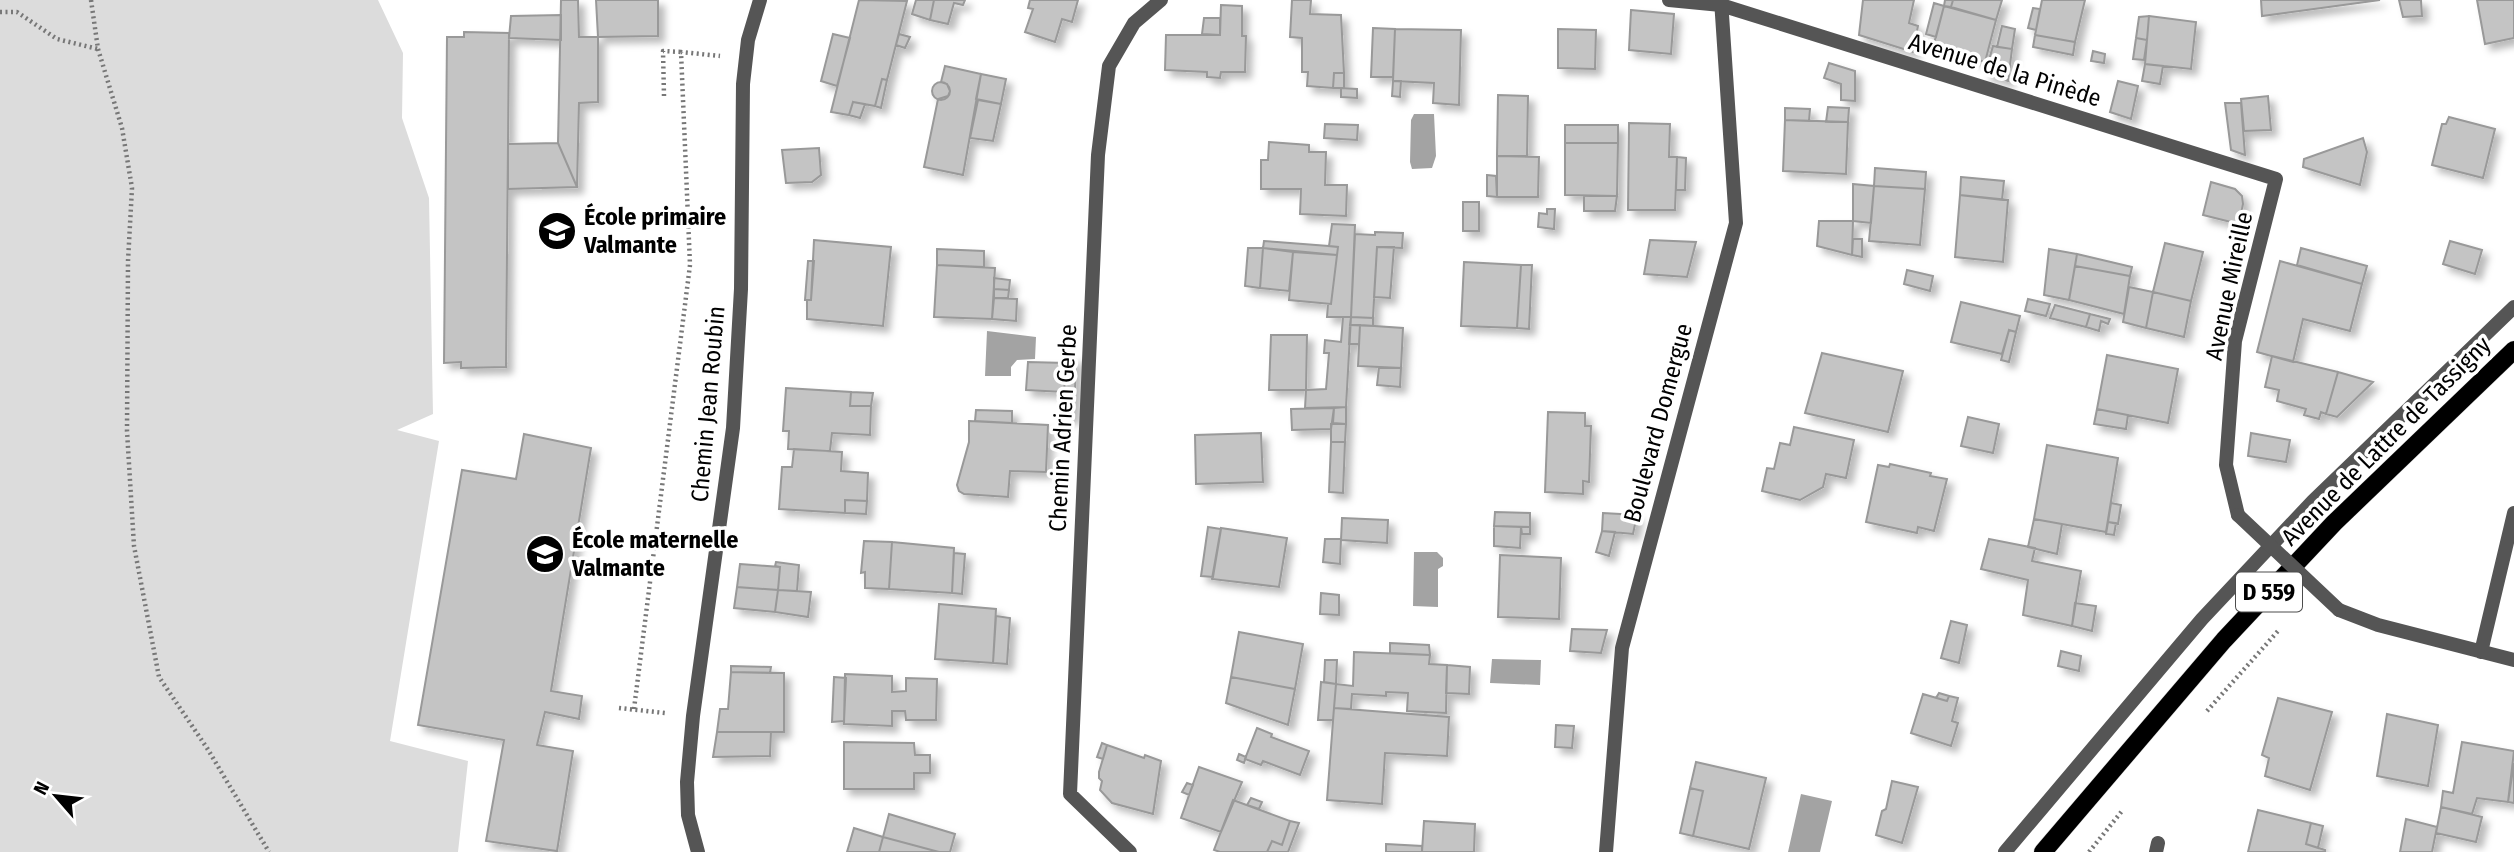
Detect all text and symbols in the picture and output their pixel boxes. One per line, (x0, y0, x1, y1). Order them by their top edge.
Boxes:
street label: Avenue de la Pinède (1905, 27, 2105, 113)
place label: École primaire Valmante (583, 202, 726, 259)
street label: Avenue Mireille (2200, 209, 2258, 363)
school or university icon: École primaire Valmante (536, 210, 578, 252)
street label: Chemin Jean Roubin (685, 305, 731, 503)
street label: Boulevard Domergue (1618, 320, 1698, 526)
street label: Chemin Adrien Gerbe (1044, 323, 1082, 533)
street label: Avenue de Lattre de Tassigny (2276, 331, 2496, 551)
place label: École maternelle Valmante (571, 525, 738, 582)
school or university icon: École maternelle Valmante (524, 533, 566, 575)
road number: D 559 (2236, 572, 2302, 612)
north arrow (21, 761, 91, 831)
text: N (29, 778, 54, 799)

